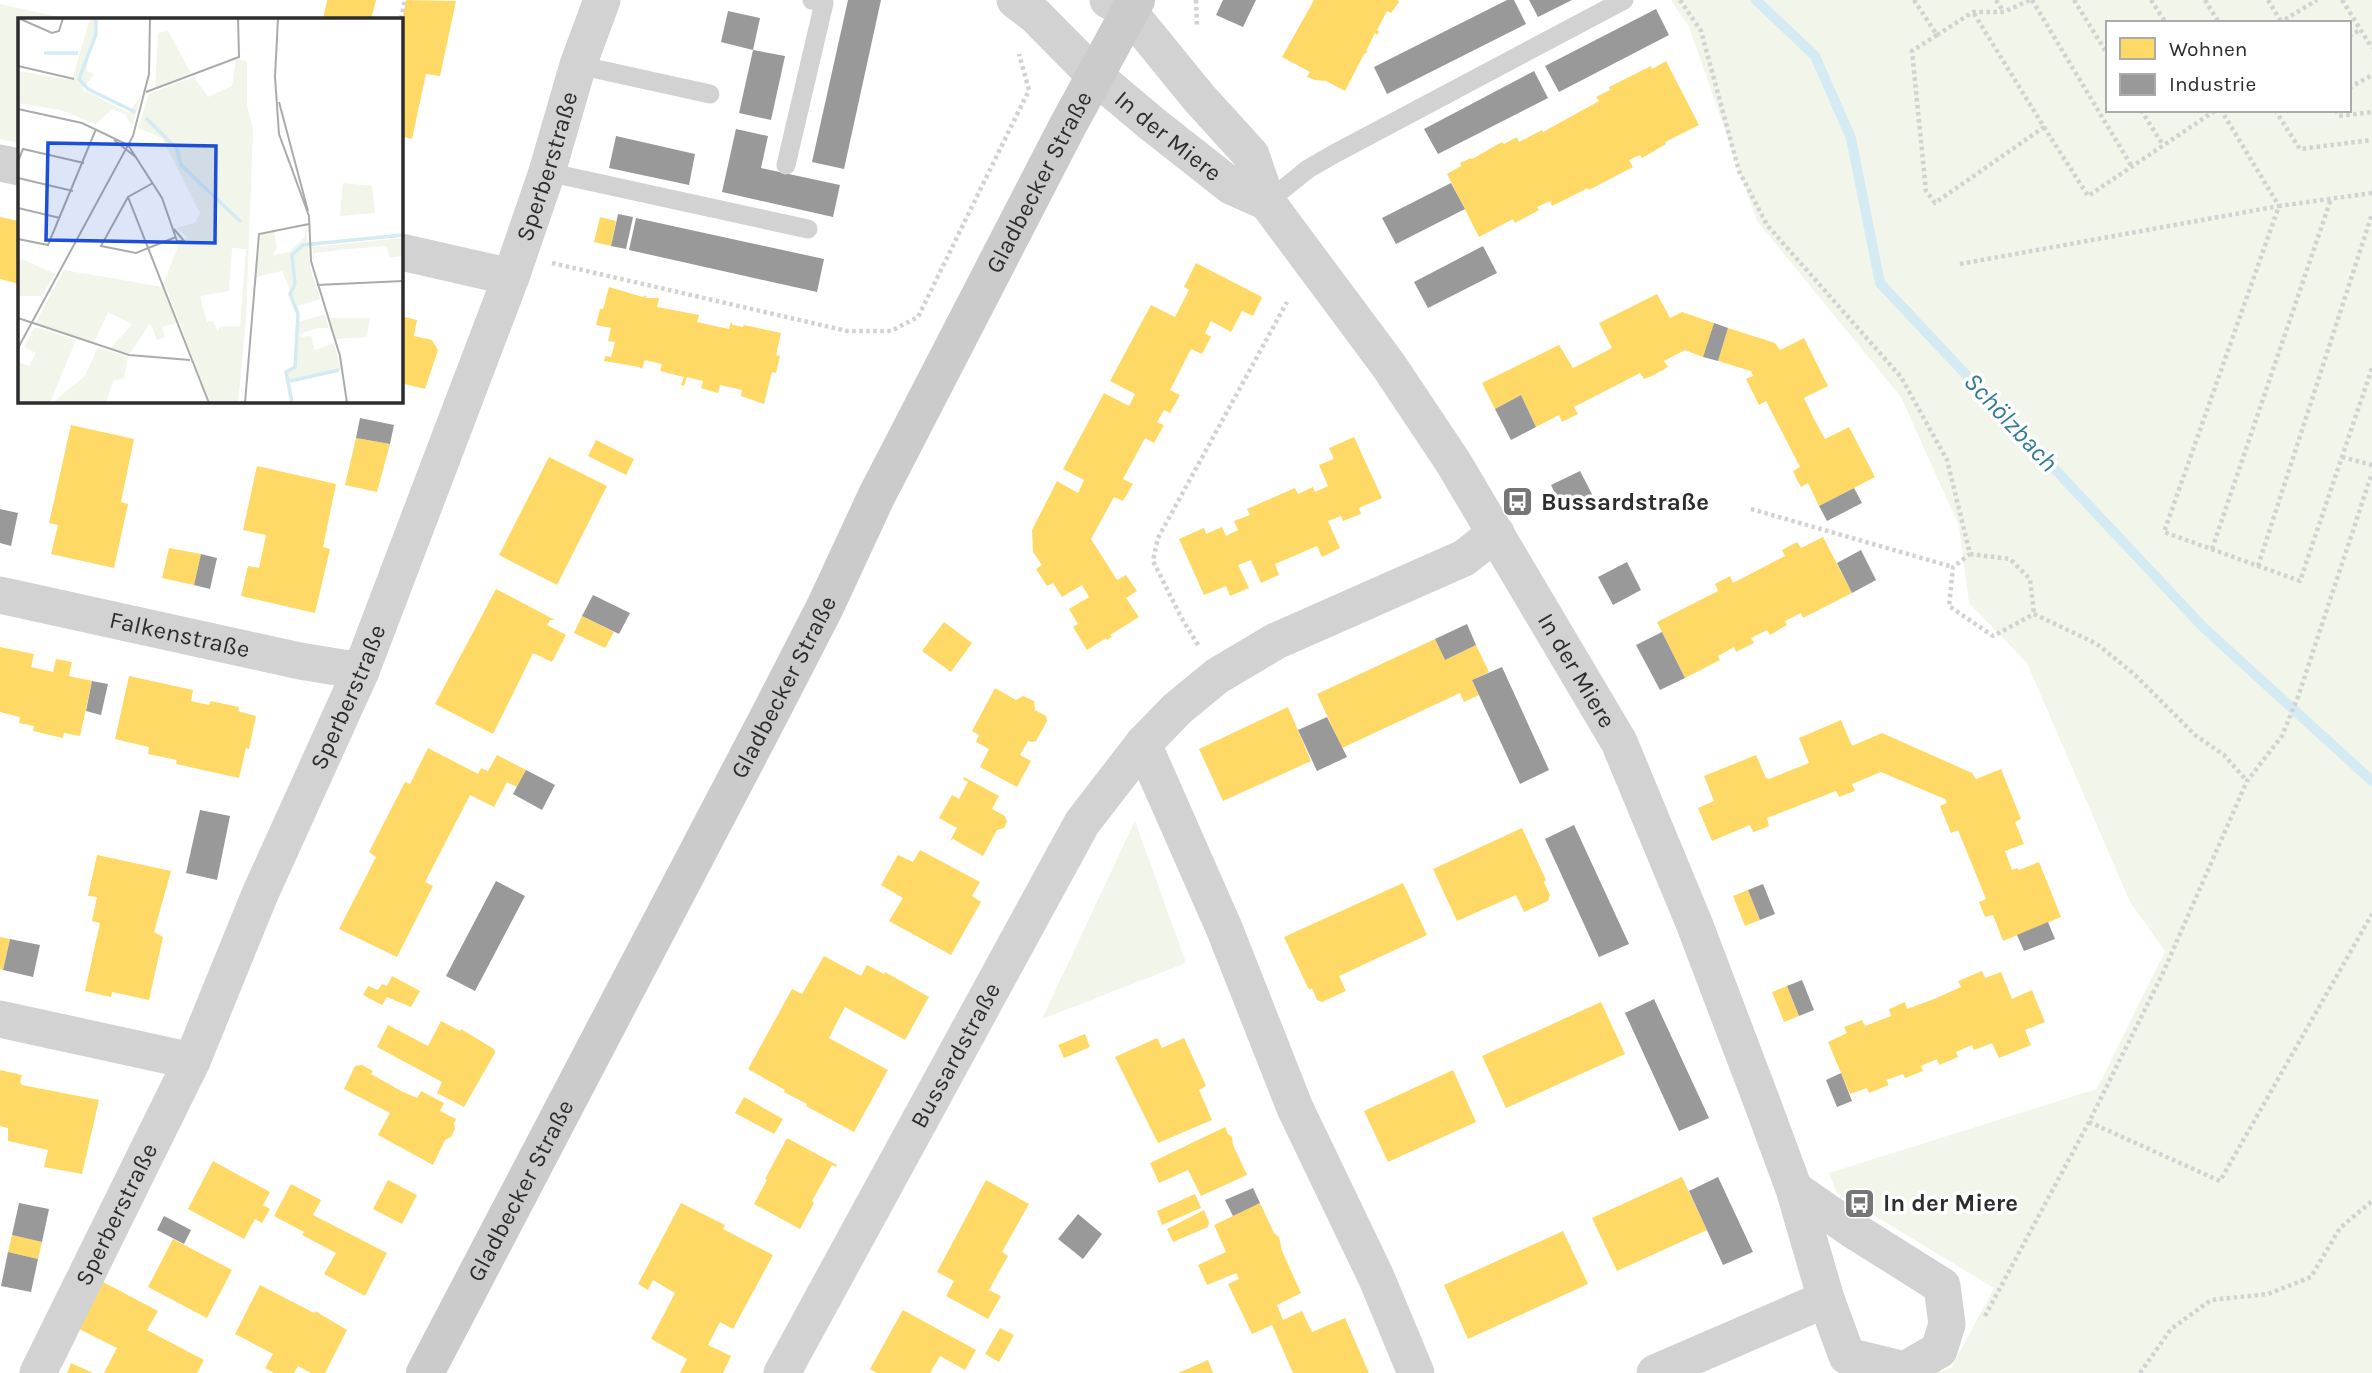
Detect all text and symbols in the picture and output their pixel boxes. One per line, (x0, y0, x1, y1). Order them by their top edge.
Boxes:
inset map (18, 18, 402, 402)
legend (2106, 21, 2351, 112)
text: Wohnen (2169, 37, 2247, 61)
text: Industrie (2169, 72, 2256, 96)
street label: In der Miere (1109, 85, 1227, 187)
street label: Gladbecker Straße (980, 86, 1098, 278)
street label: Sperberstraße (510, 88, 584, 245)
water label: Schölzbach (1957, 366, 2065, 478)
bus stop icon: Bussardstraße (1501, 485, 1535, 519)
place label: Bussardstraße (1541, 488, 1709, 516)
street label: Gladbecker Straße (725, 592, 842, 783)
street label: Falkenstraße (107, 606, 253, 664)
street label: In der Miere (1532, 608, 1621, 733)
street label: Sperberstraße (304, 621, 391, 774)
street label: Bussardstraße (904, 978, 1006, 1133)
street label: Gladbecker Straße (461, 1095, 580, 1286)
street label: Sperberstraße (69, 1138, 163, 1290)
bus stop icon: In der Miere (1843, 1186, 1877, 1220)
place label: In der Miere (1883, 1189, 2018, 1217)

